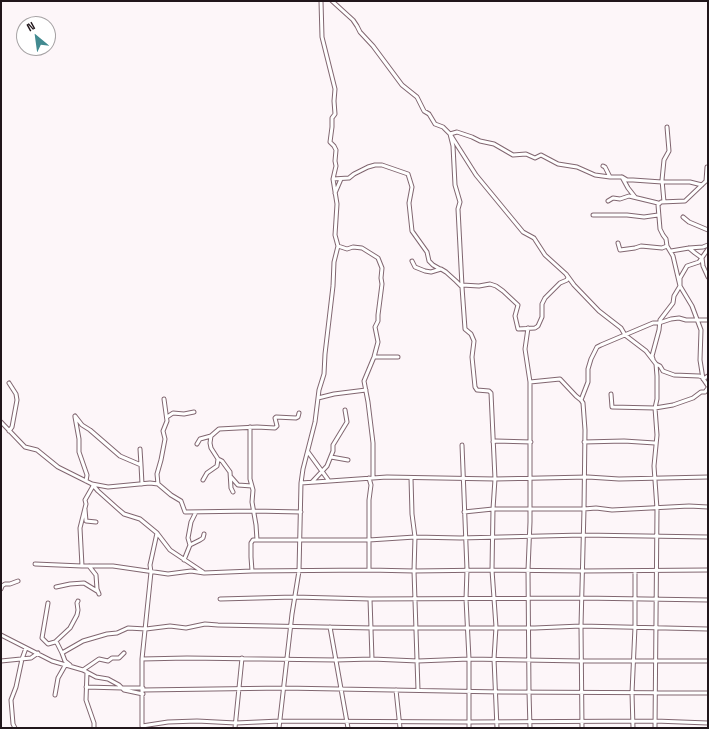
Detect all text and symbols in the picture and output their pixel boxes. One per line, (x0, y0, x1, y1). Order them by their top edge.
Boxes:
north arrow (16, 16, 56, 56)
text: N (24, 18, 37, 34)

